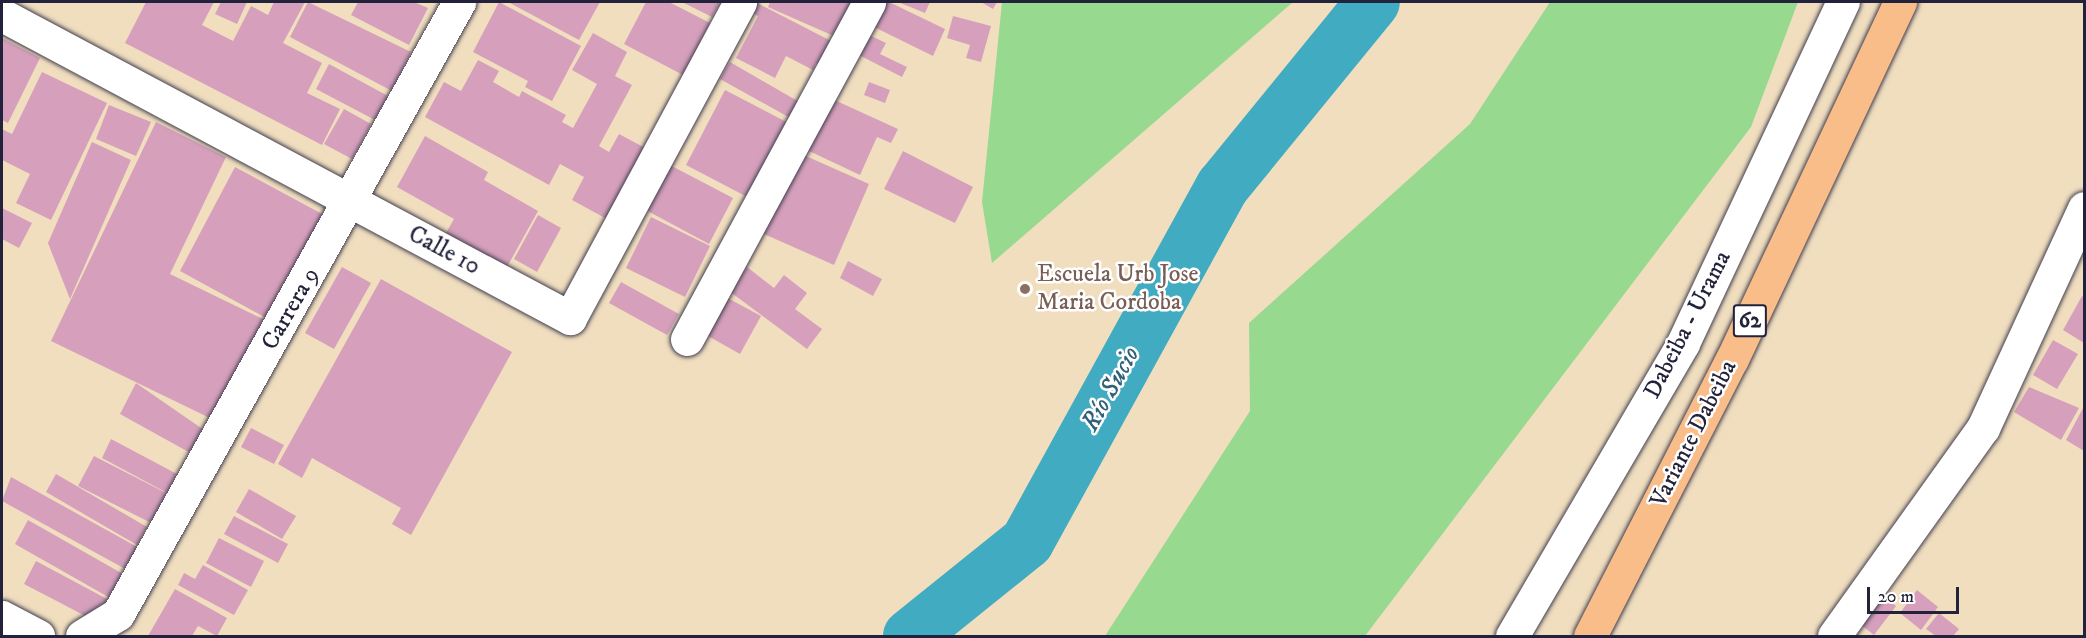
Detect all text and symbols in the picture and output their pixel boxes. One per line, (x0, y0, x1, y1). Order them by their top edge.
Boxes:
street label: Calle 10 (403, 220, 485, 282)
street label: Dabeiba - Urama (1638, 246, 1738, 404)
place label: Escuela Urb Jose Maria Cordoba (1037, 261, 1198, 317)
street label: Carrera 9 (256, 263, 326, 355)
marker: Escuela Urb Jose Maria Cordoba (1018, 282, 1032, 296)
road number: 62 (1732, 302, 1768, 340)
water label: Río Sucio (1075, 341, 1147, 437)
street label: Variante Dabeiba (1645, 356, 1743, 512)
scale bar (1870, 575, 1962, 613)
text: 20 m (1878, 586, 1914, 608)

